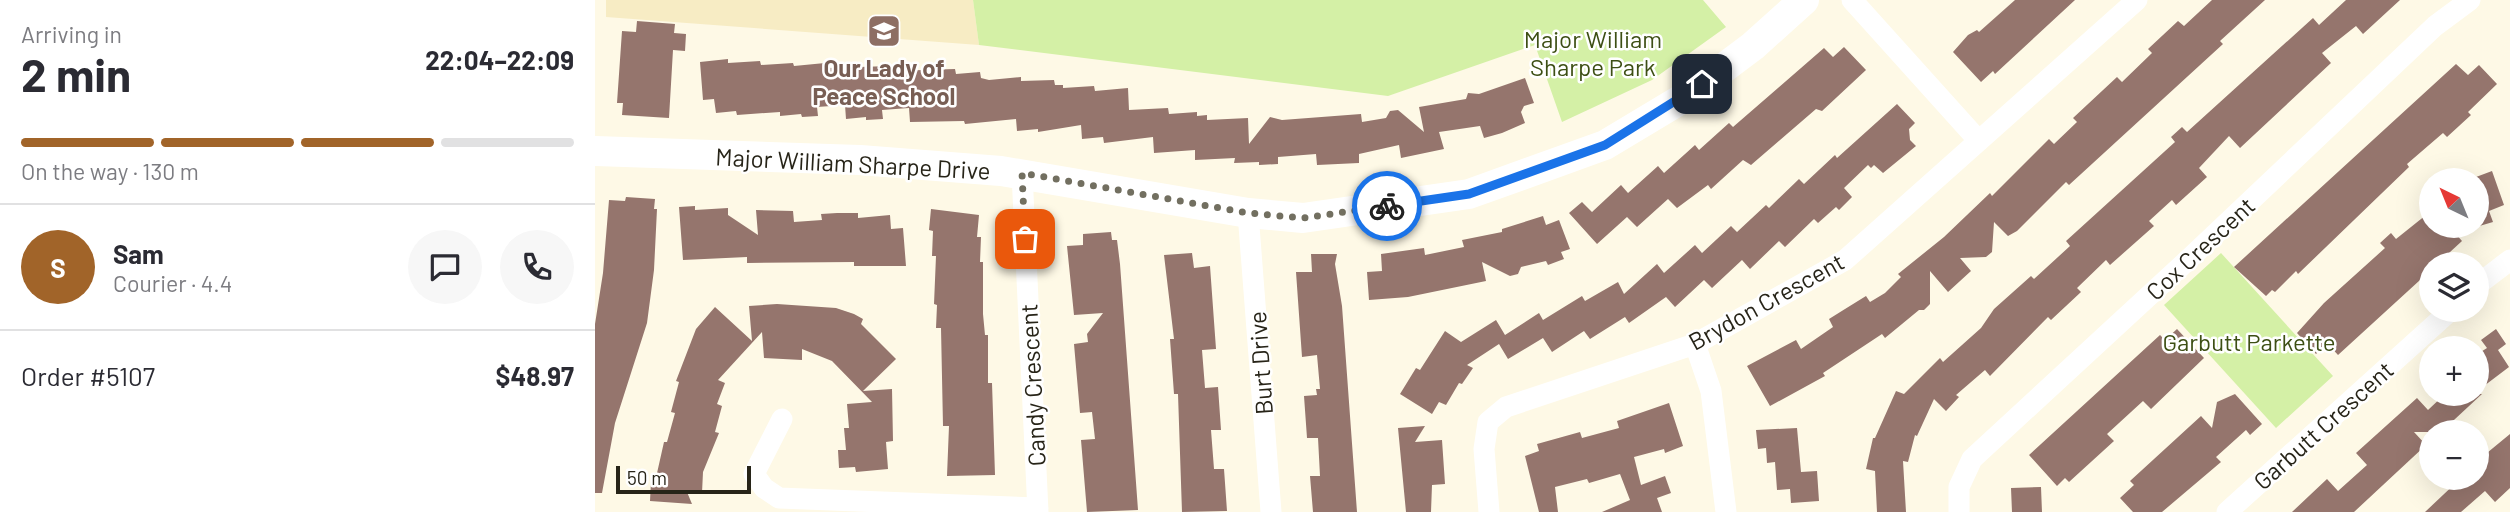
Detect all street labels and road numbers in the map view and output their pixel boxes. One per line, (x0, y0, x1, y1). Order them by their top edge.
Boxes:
street label: Major William Sharpe Drive (715, 141, 991, 185)
street label: Cox Crescent (2140, 190, 2260, 306)
street label: Brydon Crescent (1683, 246, 1849, 356)
street label: Candy Crescent (1013, 303, 1051, 467)
street label: Burt Drive (1242, 310, 1278, 416)
street label: Garbutt Crescent (2247, 355, 2399, 495)

